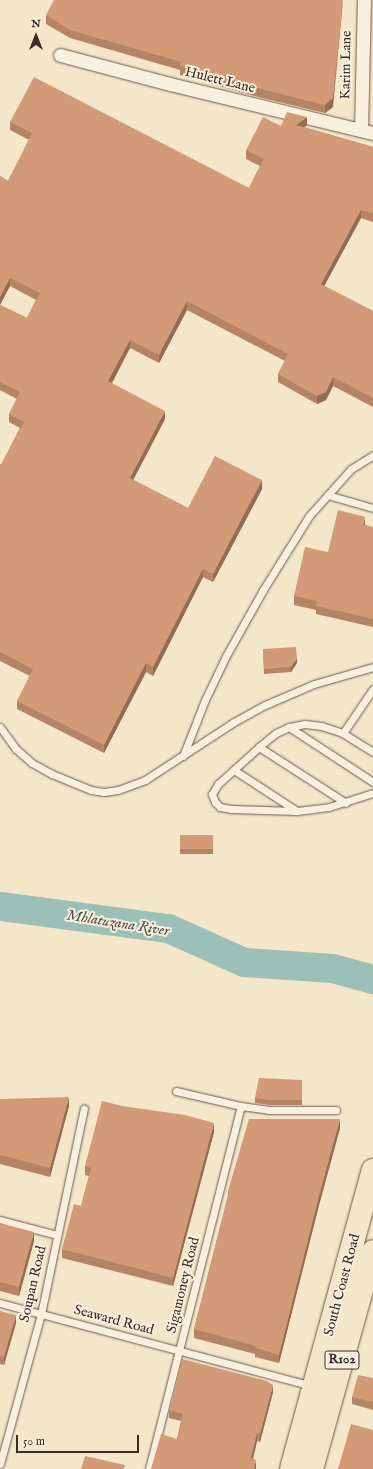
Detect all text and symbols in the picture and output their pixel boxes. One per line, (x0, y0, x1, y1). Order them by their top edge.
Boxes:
north arrow (16, 16, 56, 56)
text: N (31, 17, 41, 31)
street label: Karim Lane (337, 30, 355, 100)
street label: Hulett Lane (183, 63, 257, 97)
water label: Mhlatuzana River (65, 906, 171, 940)
street label: South Coast Road (320, 1232, 364, 1338)
street label: Sigamoney Road (163, 1235, 203, 1335)
street label: Soupan Road (16, 1244, 50, 1324)
street label: Seaward Road (72, 1301, 156, 1339)
road number: R102 (324, 1349, 360, 1371)
scale bar (18, 1427, 141, 1453)
text: 50 m (23, 1434, 45, 1449)

